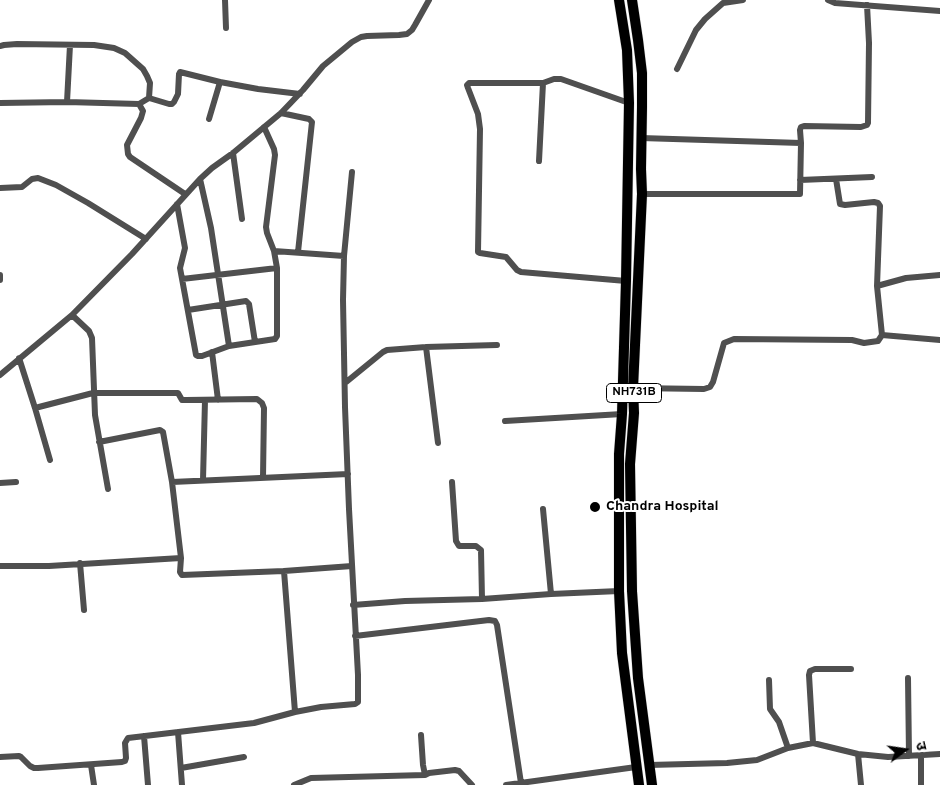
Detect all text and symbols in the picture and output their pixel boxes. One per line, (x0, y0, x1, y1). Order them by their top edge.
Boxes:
road number: NH731B (606, 383, 662, 402)
place label: Chandra Hospital (606, 499, 719, 515)
marker: Chandra Hospital (588, 500, 602, 514)
north arrow (880, 725, 930, 775)
text: उ (911, 740, 929, 752)

